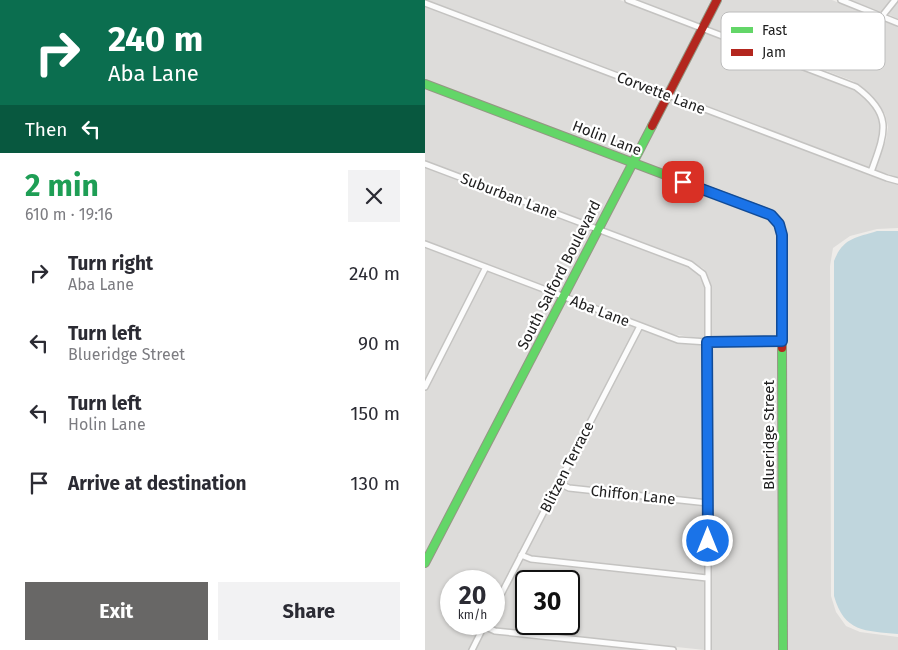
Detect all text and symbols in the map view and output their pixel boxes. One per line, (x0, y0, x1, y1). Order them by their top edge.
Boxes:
legend (721, 12, 885, 70)
text: 240 m (108, 18, 203, 60)
icon: right (25, 20, 90, 85)
text: Fast (762, 22, 788, 39)
text: Jam (762, 44, 786, 61)
text: Aba Lane (108, 60, 199, 87)
street label: Corvette Lane (614, 68, 708, 118)
icon: left (77, 115, 105, 143)
street label: Holin Lane (570, 117, 644, 159)
text: Then (25, 118, 67, 141)
pin (662, 161, 704, 203)
text: 2 min (25, 168, 99, 204)
icon: arrive (669, 168, 697, 196)
street label: Suburban Lane (458, 169, 560, 223)
button: close (348, 170, 400, 222)
street label: South Salford Boulevard (514, 197, 604, 353)
text: 610 m · 19:16 (25, 205, 113, 224)
text: Turn right (68, 252, 153, 275)
icon: right (25, 259, 53, 287)
text: 240 m (349, 262, 400, 285)
text: Aba Lane (68, 275, 134, 294)
street label: Aba Lane (568, 291, 632, 331)
text: Turn left (68, 322, 142, 345)
icon: left (25, 329, 53, 357)
text: 90 m (358, 332, 400, 355)
text: Blueridge Street (68, 345, 185, 364)
street label: Blueridge Street (760, 380, 778, 490)
text: Turn left (68, 392, 142, 415)
icon: left (25, 399, 53, 427)
text: 150 m (350, 402, 400, 425)
text: Holin Lane (68, 415, 146, 434)
street label: Blitzen Terrace (536, 418, 598, 516)
icon: arrive (25, 469, 53, 497)
text: Arrive at destination (68, 472, 247, 495)
text: 130 m (350, 472, 400, 495)
street label: Chiffon Lane (590, 482, 676, 508)
position arrow (681, 514, 733, 566)
speed limit sign: 30 (515, 570, 580, 635)
text: 20 (459, 581, 486, 611)
button: Exit (25, 582, 208, 640)
button: Share (218, 582, 400, 640)
text: km/h (458, 608, 487, 622)

